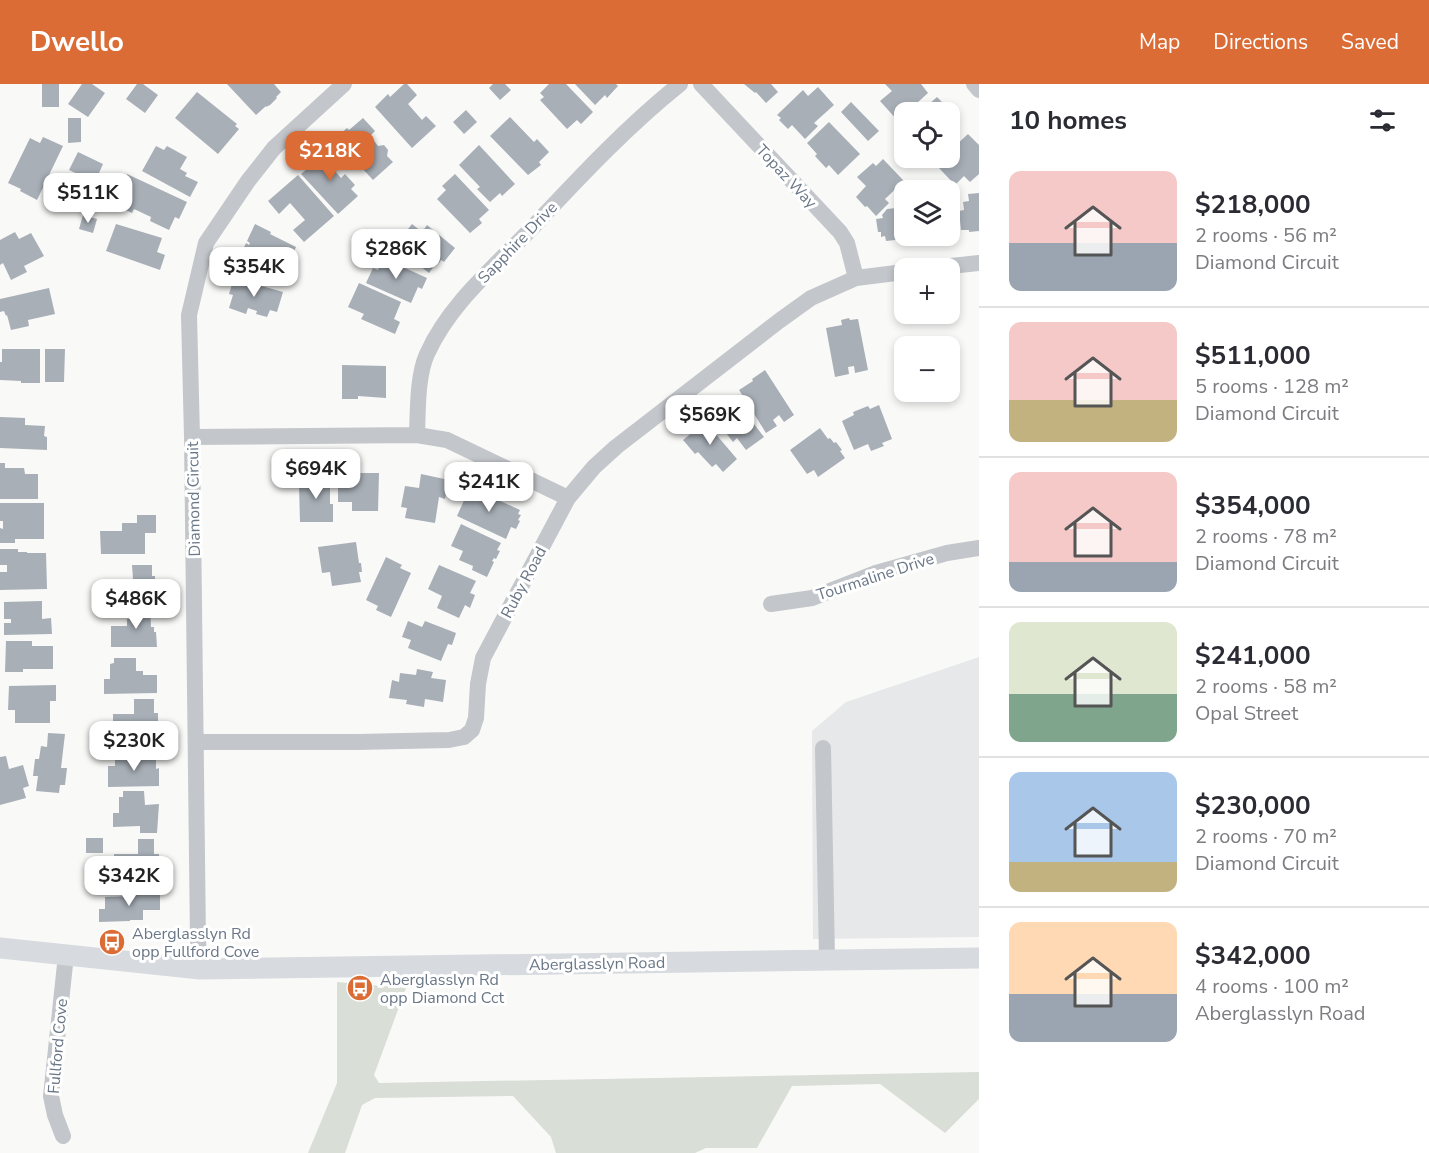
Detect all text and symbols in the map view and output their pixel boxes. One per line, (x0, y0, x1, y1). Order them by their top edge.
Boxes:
text: Dwello (30, 23, 124, 61)
text: Map (1139, 28, 1180, 56)
text: Directions (1213, 28, 1308, 56)
text: Saved (1341, 28, 1399, 56)
map controls (894, 102, 960, 402)
button: locate (894, 102, 960, 168)
text: 10 homes (1009, 103, 1127, 138)
icon: filters (1366, 104, 1399, 137)
pin: $218K (288, 131, 372, 182)
text: $218K (299, 137, 361, 164)
street label: Topaz Way (751, 140, 822, 214)
pin: $511K (46, 173, 130, 224)
text: $511K (57, 179, 119, 206)
button: layers (894, 180, 960, 246)
text: $218,000 (1195, 187, 1311, 222)
icon: home (1057, 195, 1129, 267)
street label: Sapphire Drive (473, 197, 562, 288)
text: 2 rooms · 56 m² (1195, 222, 1337, 249)
pin: $286K (354, 229, 438, 280)
text: $286K (365, 235, 427, 262)
pin: $354K (212, 247, 296, 298)
text: Diamond Circuit (1195, 249, 1339, 276)
text: $354K (223, 253, 285, 280)
button: + (894, 258, 960, 324)
button: − (894, 336, 960, 402)
text: $511,000 (1195, 338, 1311, 373)
icon: home (1057, 346, 1129, 418)
text: 5 rooms · 128 m² (1195, 373, 1349, 400)
pin: $569K (668, 395, 752, 446)
text: Diamond Circuit (1195, 400, 1339, 427)
text: $569K (679, 401, 741, 428)
street label: Diamond Circuit (182, 441, 206, 557)
pin: $694K (274, 449, 358, 500)
text: $694K (285, 455, 347, 482)
pin: $241K (447, 462, 531, 513)
text: $241K (458, 468, 520, 495)
text: $354,000 (1195, 488, 1311, 523)
icon: home (1057, 496, 1129, 568)
text: 2 rooms · 78 m² (1195, 523, 1337, 550)
street label: Ruby Road (496, 543, 552, 622)
street label: Tourmaline Drive (814, 548, 937, 606)
text: Diamond Circuit (1195, 550, 1339, 577)
pin: $486K (94, 579, 178, 630)
text: $486K (105, 585, 167, 612)
text: $241,000 (1195, 638, 1311, 673)
icon: home (1057, 646, 1129, 718)
text: 2 rooms · 58 m² (1195, 673, 1337, 700)
text: Opal Street (1195, 700, 1298, 727)
pin: $230K (92, 721, 176, 772)
text: $230K (103, 727, 165, 754)
text: $230,000 (1195, 788, 1311, 823)
icon: home (1057, 796, 1129, 868)
text: 2 rooms · 70 m² (1195, 823, 1337, 850)
text: Diamond Circuit (1195, 850, 1339, 877)
pin: $342K (87, 856, 171, 907)
text: $342K (98, 862, 160, 889)
place label: Aberglasslyn Rd opp Fullford Cove (132, 923, 259, 963)
bus stop icon: Aberglasslyn Rd opp Fullford Cove (97, 927, 127, 957)
text: $342,000 (1195, 938, 1311, 973)
icon: home (1057, 946, 1129, 1018)
street label: Aberglasslyn Road (529, 952, 665, 976)
place label: Aberglasslyn Rd opp Diamond Cct (380, 969, 504, 1009)
bus stop icon: Aberglasslyn Rd opp Diamond Cct (345, 973, 375, 1003)
text: 4 rooms · 100 m² (1195, 973, 1349, 1000)
street label: Fullford Cove (43, 998, 73, 1095)
text: Aberglasslyn Road (1195, 1000, 1365, 1027)

